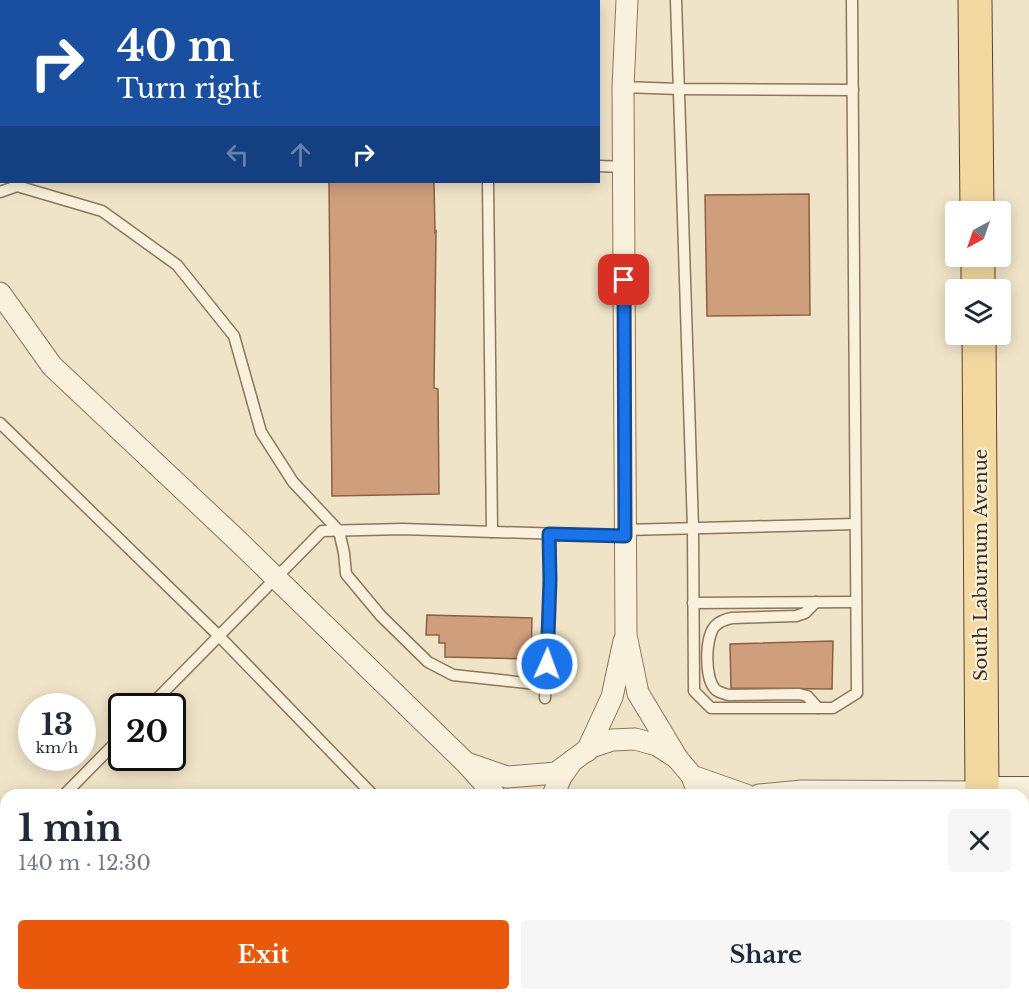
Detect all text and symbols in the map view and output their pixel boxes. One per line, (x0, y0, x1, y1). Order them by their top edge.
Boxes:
text: 40 m (117, 20, 234, 72)
icon: right (18, 24, 96, 102)
text: Turn right (117, 72, 261, 105)
icon: left (221, 138, 254, 171)
icon: ahead (284, 138, 317, 171)
icon: right (347, 138, 380, 171)
north arrow (945, 201, 1011, 267)
map controls (945, 201, 1011, 345)
pin (598, 254, 649, 305)
icon: arrive (607, 263, 640, 296)
button: layers (945, 279, 1011, 345)
street label: South Laburnum Avenue (970, 449, 992, 681)
position arrow (515, 632, 579, 696)
speed limit sign: 20 (108, 693, 186, 771)
text: 13 (41, 706, 73, 743)
text: km/h (36, 738, 78, 757)
text: 1 min (18, 806, 122, 851)
button: close (948, 809, 1011, 872)
text: 140 m · 12:30 (18, 851, 151, 875)
button: Exit (18, 920, 509, 989)
button: Share (521, 920, 1011, 989)

